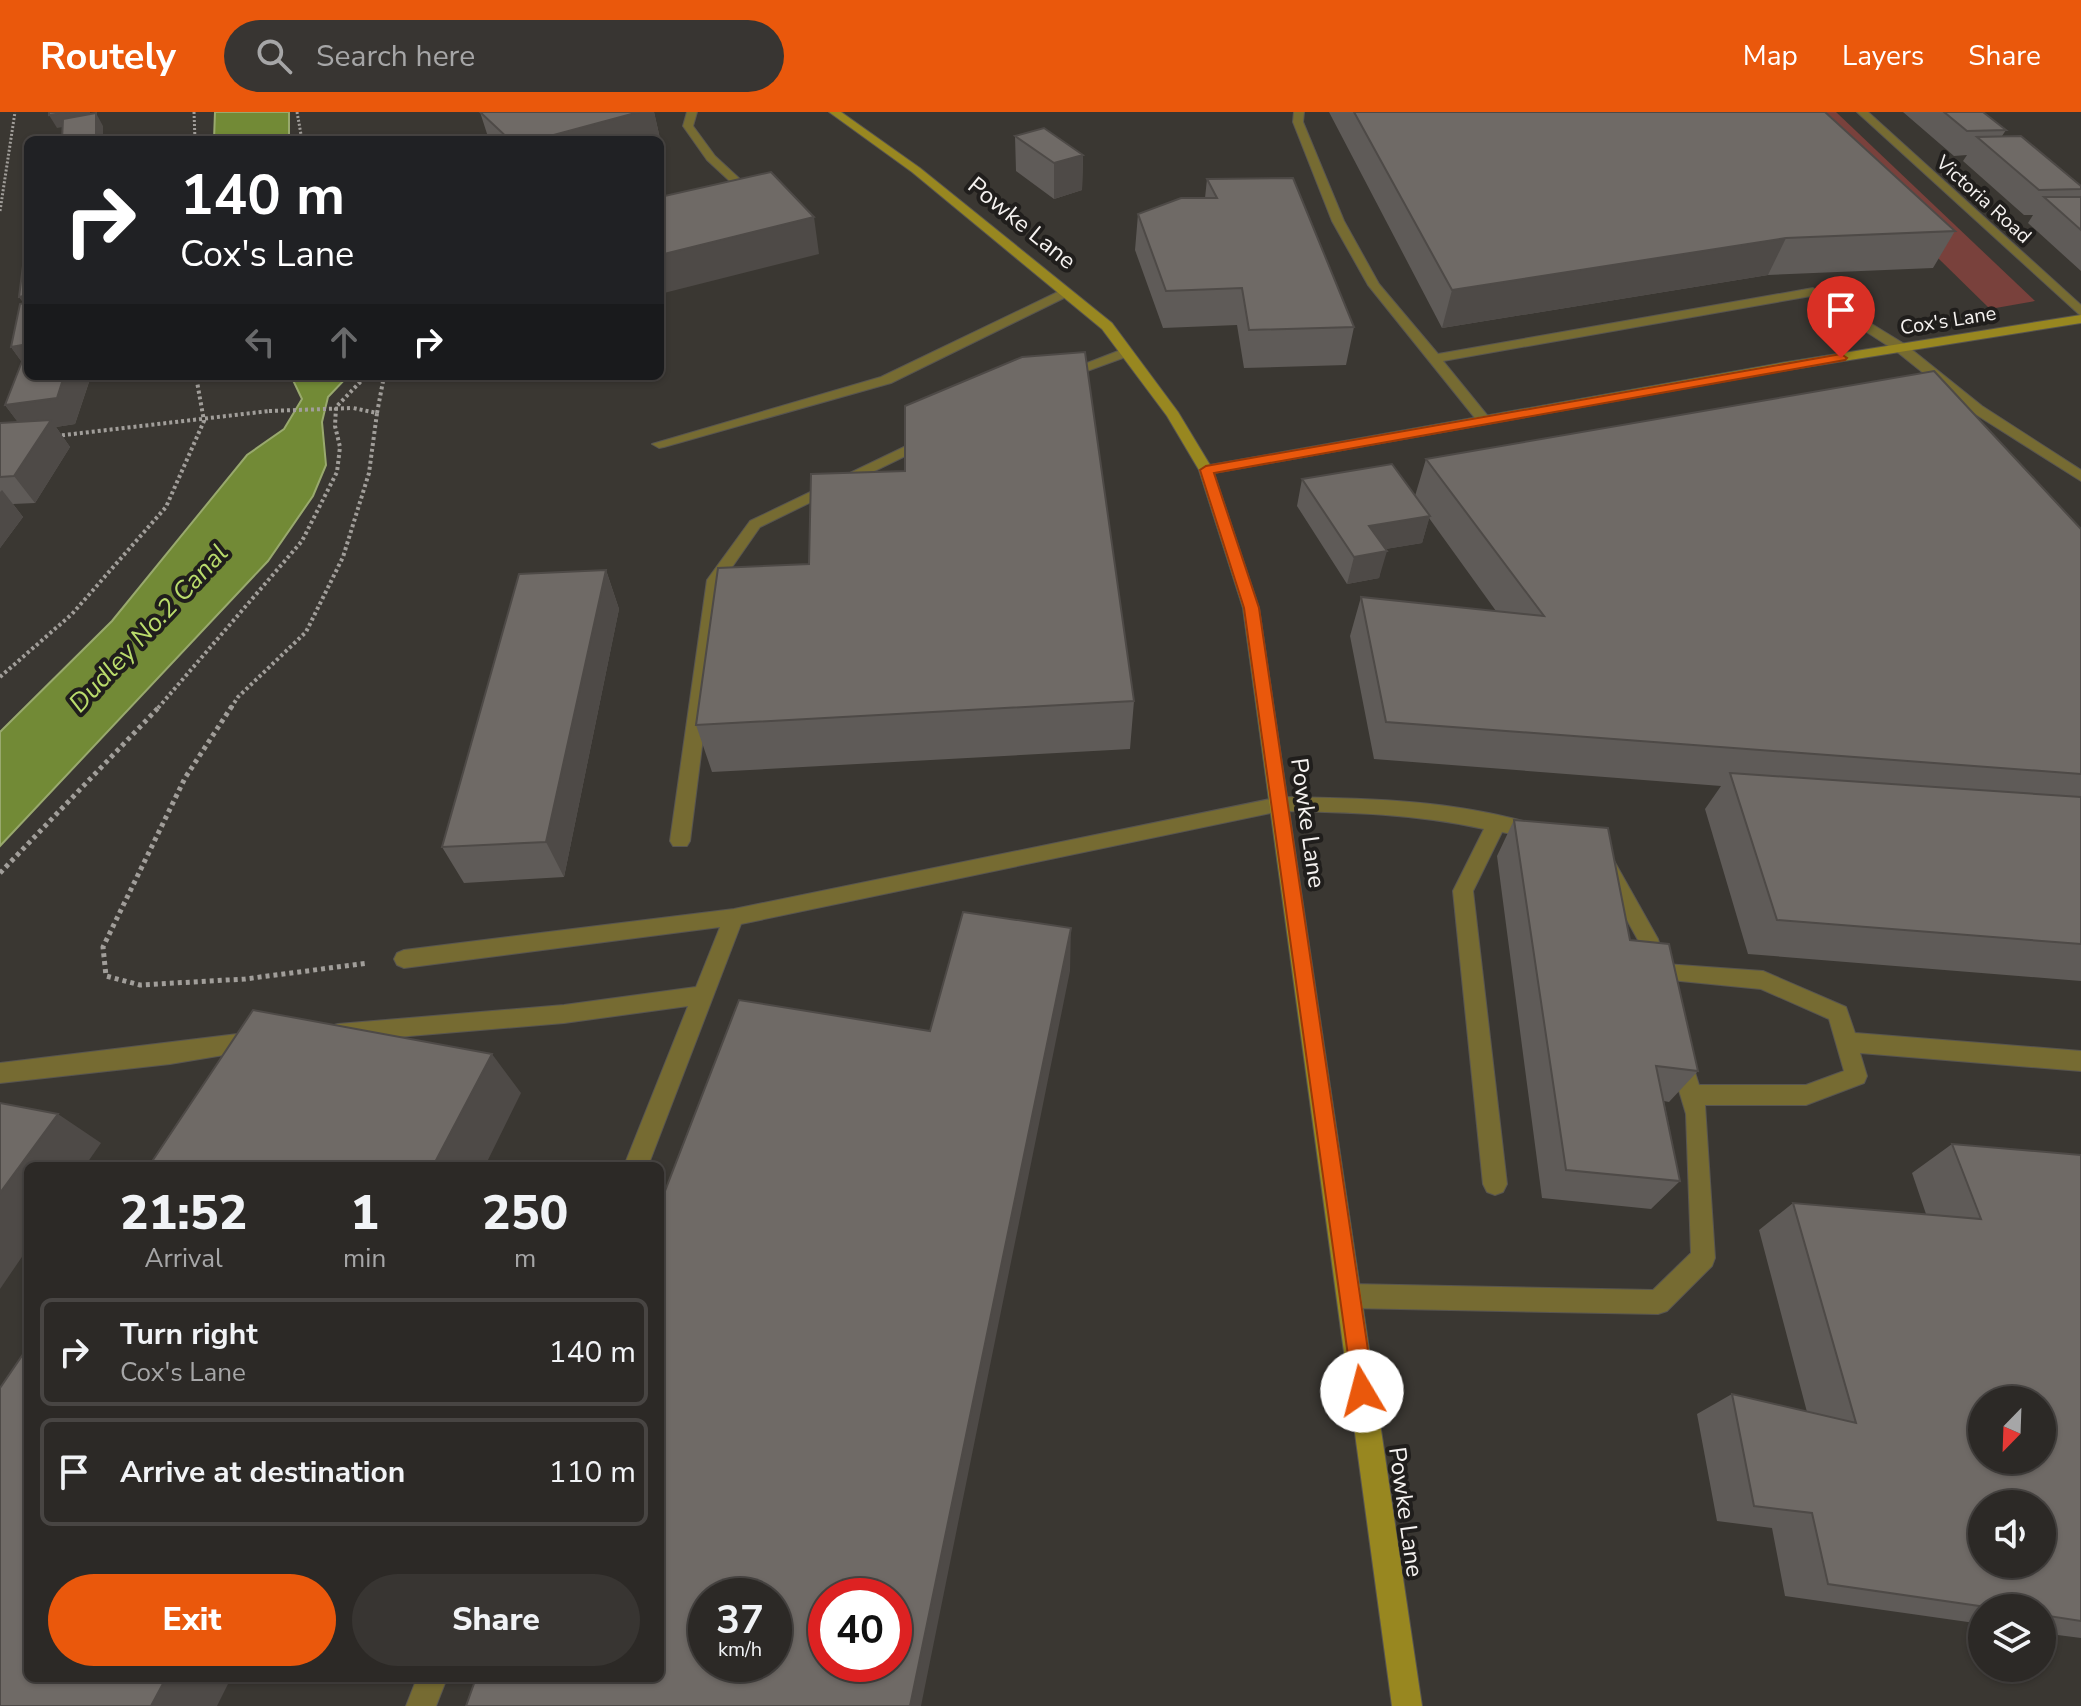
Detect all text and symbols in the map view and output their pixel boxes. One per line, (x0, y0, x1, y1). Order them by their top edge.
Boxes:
search box (224, 20, 784, 92)
text: Routely (40, 31, 176, 82)
icon: search (252, 34, 296, 78)
text: Search here (316, 36, 475, 77)
text: Map (1743, 37, 1798, 75)
text: Layers (1842, 37, 1924, 75)
text: Share (1968, 37, 2041, 75)
street label: Victoria Road (1929, 149, 2037, 249)
text: 140 m (180, 157, 345, 234)
icon: right (48, 168, 152, 272)
street label: Powke Lane (961, 169, 1083, 277)
text: Cox's Lane (180, 230, 354, 279)
pin (1807, 276, 1875, 358)
icon: arrive (1819, 288, 1863, 332)
street label: Cox's Lane (1898, 300, 1998, 341)
icon: left (238, 320, 282, 364)
icon: ahead (322, 320, 366, 364)
icon: right (406, 320, 450, 364)
water label: Dudley No.2 Canal (61, 536, 236, 720)
street label: Powke Lane (1283, 756, 1333, 890)
text: 21:52 (120, 1180, 247, 1246)
text: 1 (350, 1180, 379, 1246)
text: 250 (482, 1180, 568, 1246)
text: Arrival (144, 1241, 223, 1276)
text: min (343, 1241, 386, 1276)
text: m (514, 1241, 536, 1276)
text: Turn right (120, 1314, 258, 1355)
icon: right (52, 1330, 96, 1374)
text: 140 m (549, 1332, 636, 1373)
position arrow (1320, 1349, 1404, 1433)
text: Cox's Lane (120, 1355, 246, 1390)
north arrow (1968, 1386, 2056, 1474)
map controls (1968, 1386, 2056, 1682)
street label: Powke Lane (1381, 1445, 1431, 1579)
icon: arrive (52, 1450, 96, 1494)
text: Arrive at destination (120, 1452, 405, 1493)
text: 110 m (549, 1452, 636, 1493)
button: sound (1968, 1490, 2056, 1578)
button: Exit (48, 1574, 336, 1666)
button: Share (352, 1574, 640, 1666)
speed limit sign: 40 (808, 1578, 912, 1682)
text: 37 (716, 1593, 764, 1647)
button: layers (1968, 1594, 2056, 1682)
text: km/h (718, 1636, 762, 1663)

